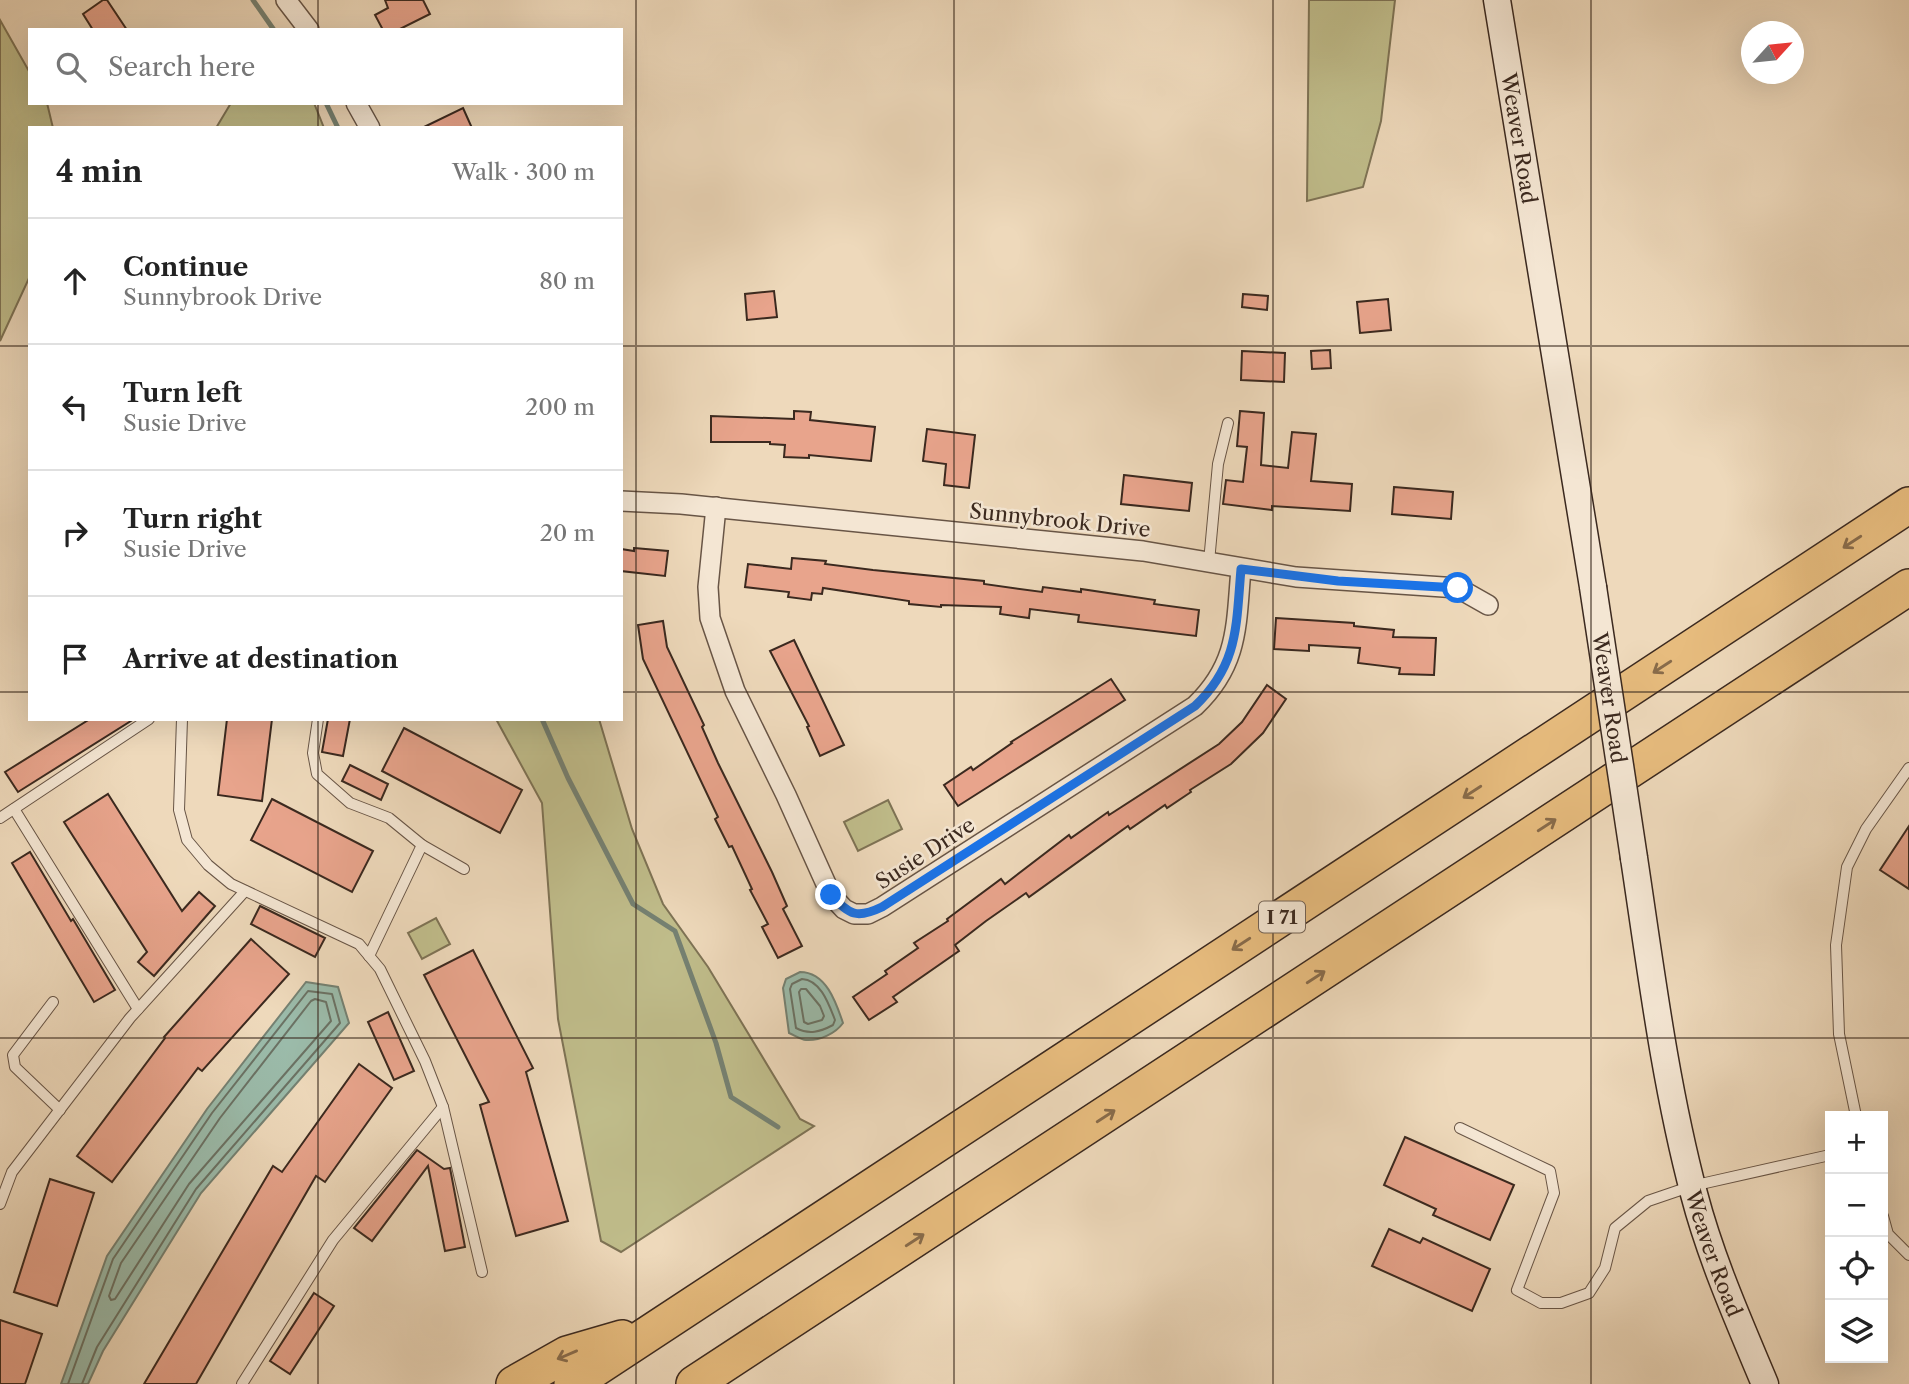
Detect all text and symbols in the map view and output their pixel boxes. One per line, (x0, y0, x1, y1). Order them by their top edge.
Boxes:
north arrow (1741, 21, 1804, 84)
search box (28, 28, 623, 105)
icon: search (52, 48, 90, 86)
text: Search here (108, 51, 255, 83)
street label: Weaver Road (1496, 70, 1543, 206)
text: 4 min (56, 153, 142, 190)
text: Walk · 300 m (452, 158, 595, 186)
text: Continue (123, 251, 248, 283)
icon: ahead (56, 262, 94, 300)
text: 80 m (539, 267, 595, 295)
text: Sunnybrook Drive (123, 283, 322, 311)
text: Turn left (123, 377, 242, 409)
icon: left (56, 388, 94, 426)
text: 200 m (525, 393, 595, 421)
text: Susie Drive (123, 409, 247, 437)
street label: Sunnybrook Drive (968, 498, 1152, 542)
text: Turn right (123, 503, 262, 535)
icon: right (56, 514, 94, 552)
text: 20 m (540, 519, 595, 547)
text: Susie Drive (123, 535, 247, 563)
one-way arrow (1843, 535, 1862, 550)
route start (1442, 572, 1473, 603)
street label: Weaver Road (1587, 630, 1632, 765)
icon: arrive (56, 640, 94, 678)
text: Arrive at destination (123, 643, 398, 675)
one-way arrow (1653, 660, 1672, 675)
one-way arrow (1463, 785, 1482, 800)
street label: Susie Drive (871, 812, 979, 894)
one-way arrow (1537, 818, 1557, 832)
route end (815, 879, 846, 910)
road number: I 71 (1259, 902, 1305, 932)
one-way arrow (1231, 937, 1251, 951)
one-way arrow (1306, 970, 1326, 984)
one-way arrow (1096, 1108, 1115, 1123)
map controls (1825, 1111, 1888, 1363)
button: + (1825, 1111, 1888, 1174)
button: − (1825, 1174, 1888, 1237)
street label: Weaver Road (1681, 1186, 1748, 1320)
one-way arrow (905, 1232, 925, 1246)
button: locate (1825, 1237, 1888, 1300)
button: layers (1825, 1300, 1888, 1363)
one-way arrow (557, 1350, 578, 1363)

